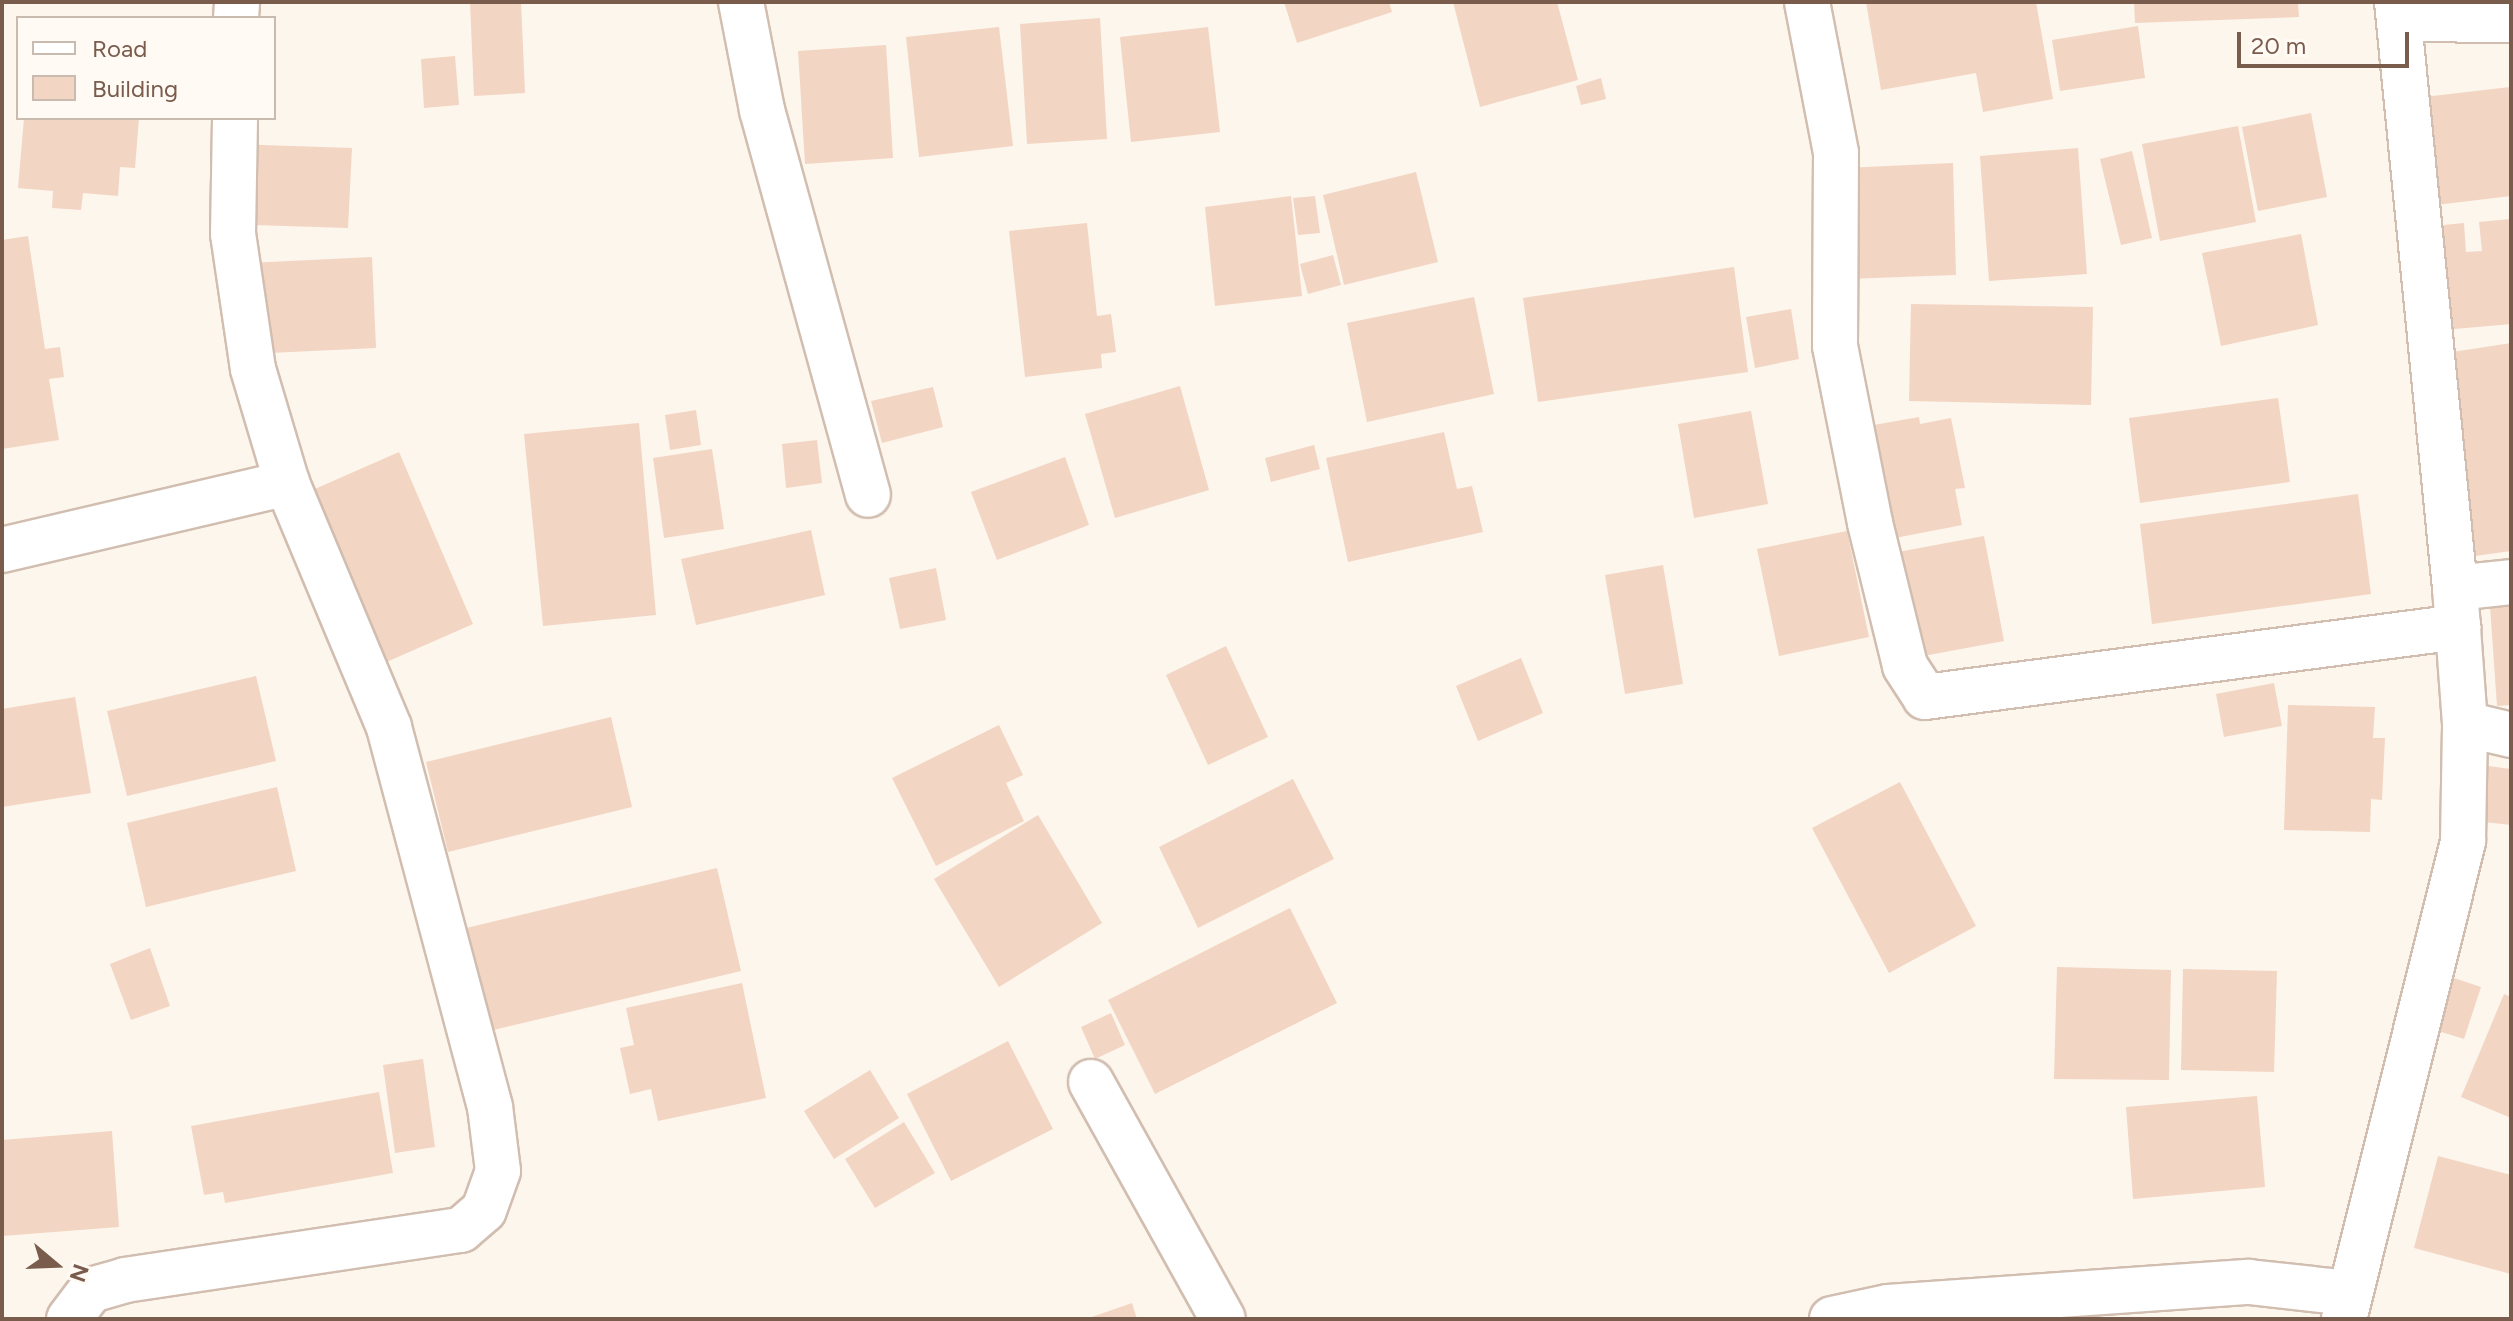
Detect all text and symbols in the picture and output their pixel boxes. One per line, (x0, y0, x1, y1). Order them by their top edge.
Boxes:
legend (16, 16, 276, 120)
scale bar (2241, 16, 2413, 66)
text: 20 m (2251, 31, 2306, 60)
text: Road (92, 34, 147, 63)
text: Building (92, 74, 178, 103)
north arrow (16, 1225, 96, 1305)
text: N (64, 1261, 95, 1285)

